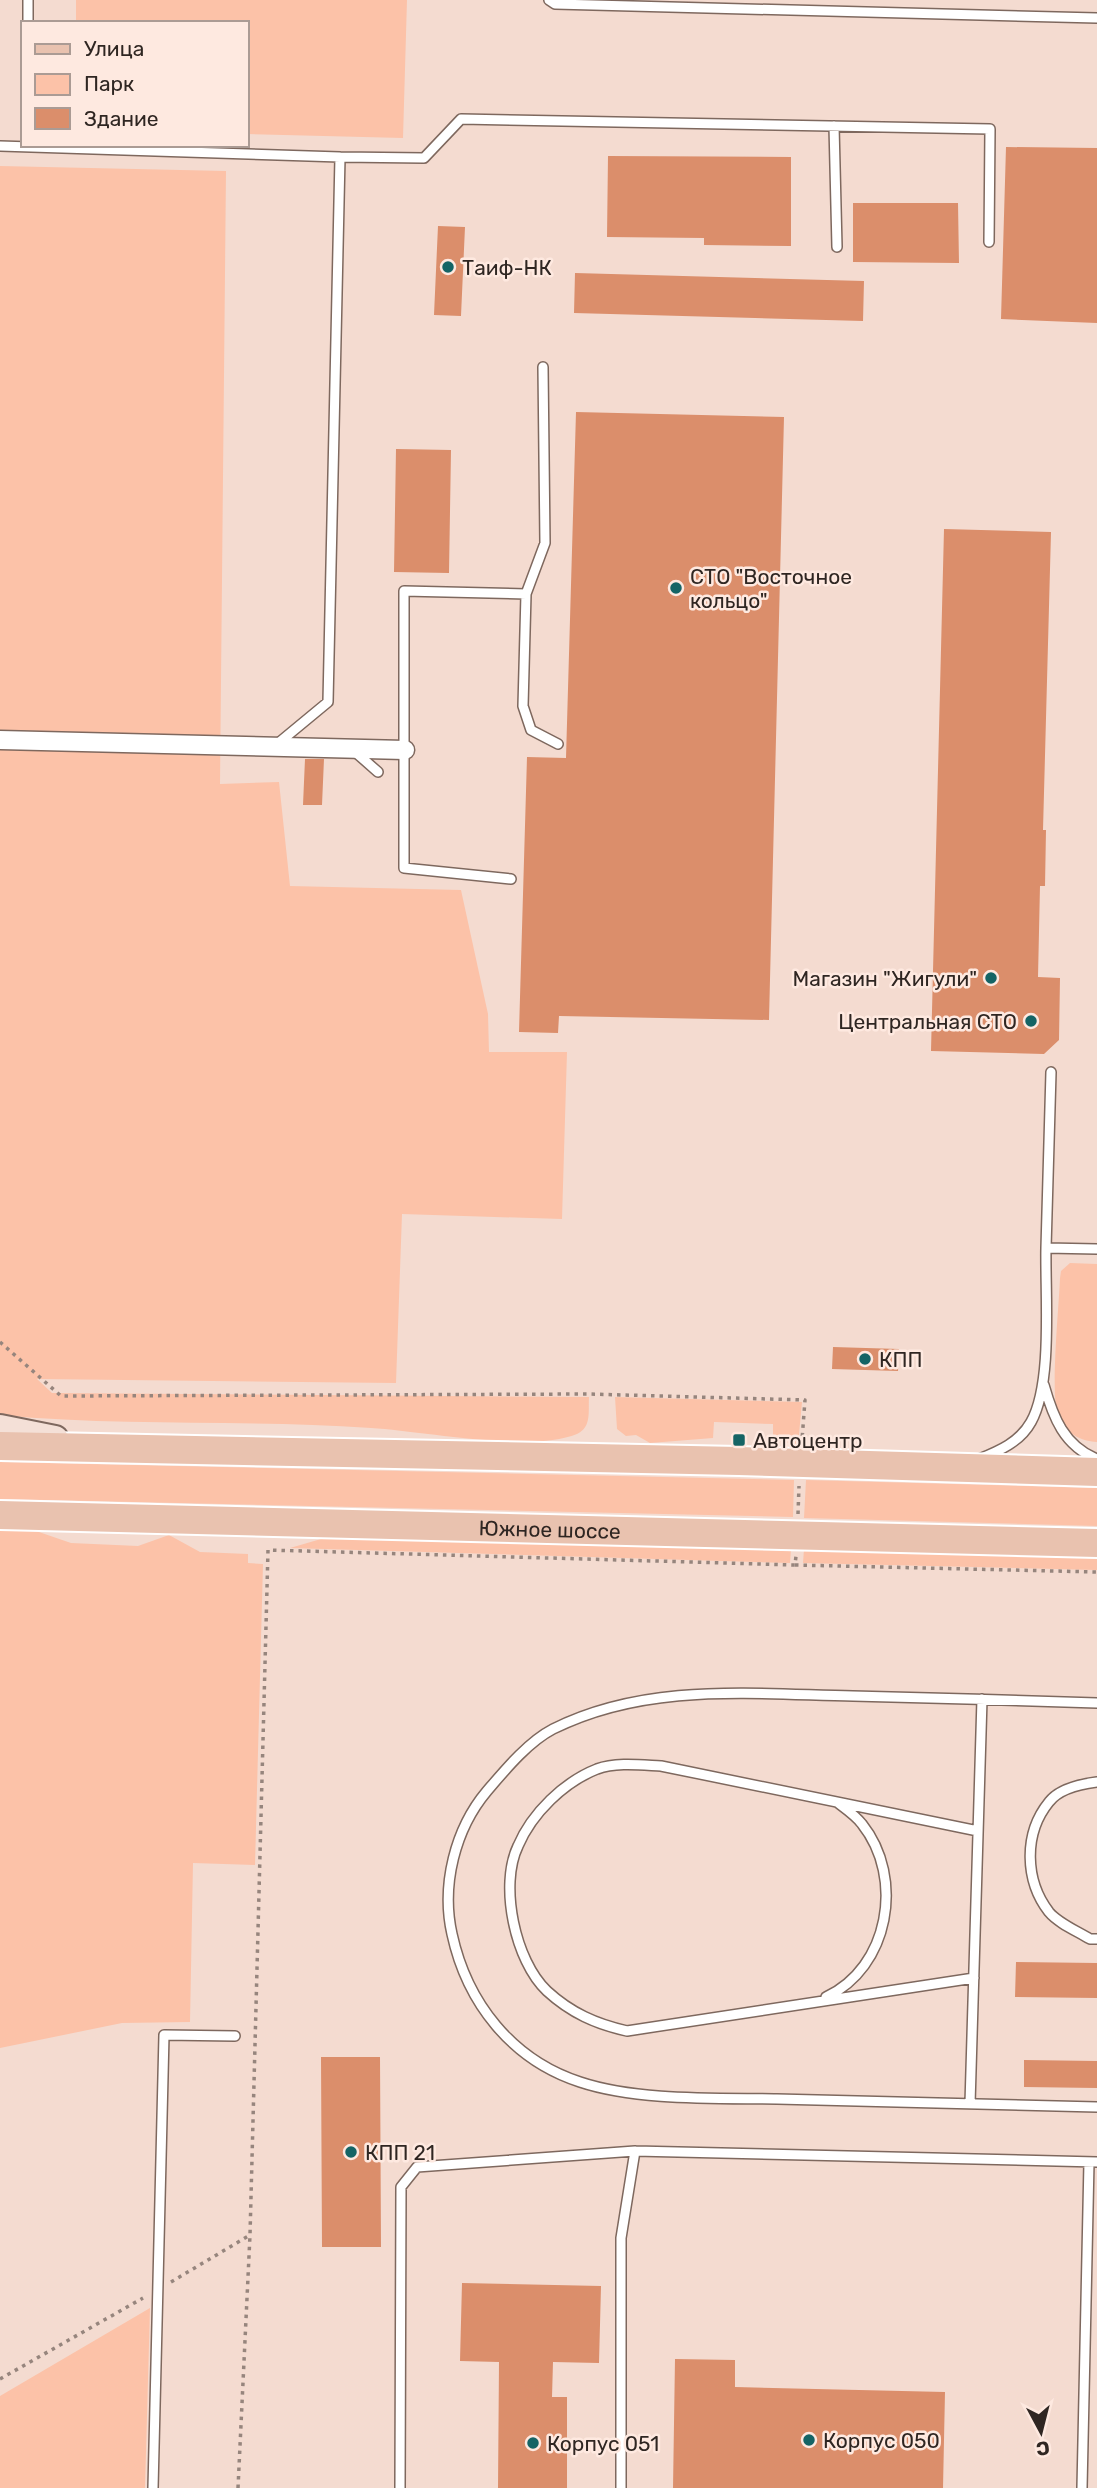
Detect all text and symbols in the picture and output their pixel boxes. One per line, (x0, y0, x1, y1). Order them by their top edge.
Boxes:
legend (21, 21, 248, 147)
text: Улица (84, 36, 144, 61)
text: Парк (84, 71, 134, 96)
text: Здание (84, 106, 159, 131)
place label: Таиф-НК (462, 255, 552, 280)
marker: Таиф-НК (440, 259, 456, 275)
place label: СТО "Восточное кольцо" (690, 564, 852, 613)
marker: СТО "Восточное кольцо" (668, 580, 684, 596)
place label: Магазин "Жигули" (793, 966, 977, 991)
marker: Магазин "Жигули" (983, 970, 999, 986)
place label: Центральная СТО (838, 1009, 1017, 1034)
marker: Центральная СТО (1023, 1013, 1039, 1029)
place label: КПП (879, 1347, 922, 1372)
marker: КПП (857, 1351, 873, 1367)
place label: Автоцентр (753, 1428, 862, 1453)
marker: Автоцентр (731, 1432, 747, 1448)
street label: Южное шоссе (478, 1515, 621, 1543)
place label: КПП 21 (365, 2140, 435, 2165)
marker: КПП 21 (343, 2144, 359, 2160)
north arrow (1006, 2397, 1076, 2467)
place label: Корпус 050 (823, 2428, 940, 2453)
place label: Корпус 051 (547, 2431, 659, 2456)
marker: Корпус 050 (801, 2432, 817, 2448)
marker: Корпус 051 (525, 2435, 541, 2451)
text: С (1035, 2436, 1051, 2461)

